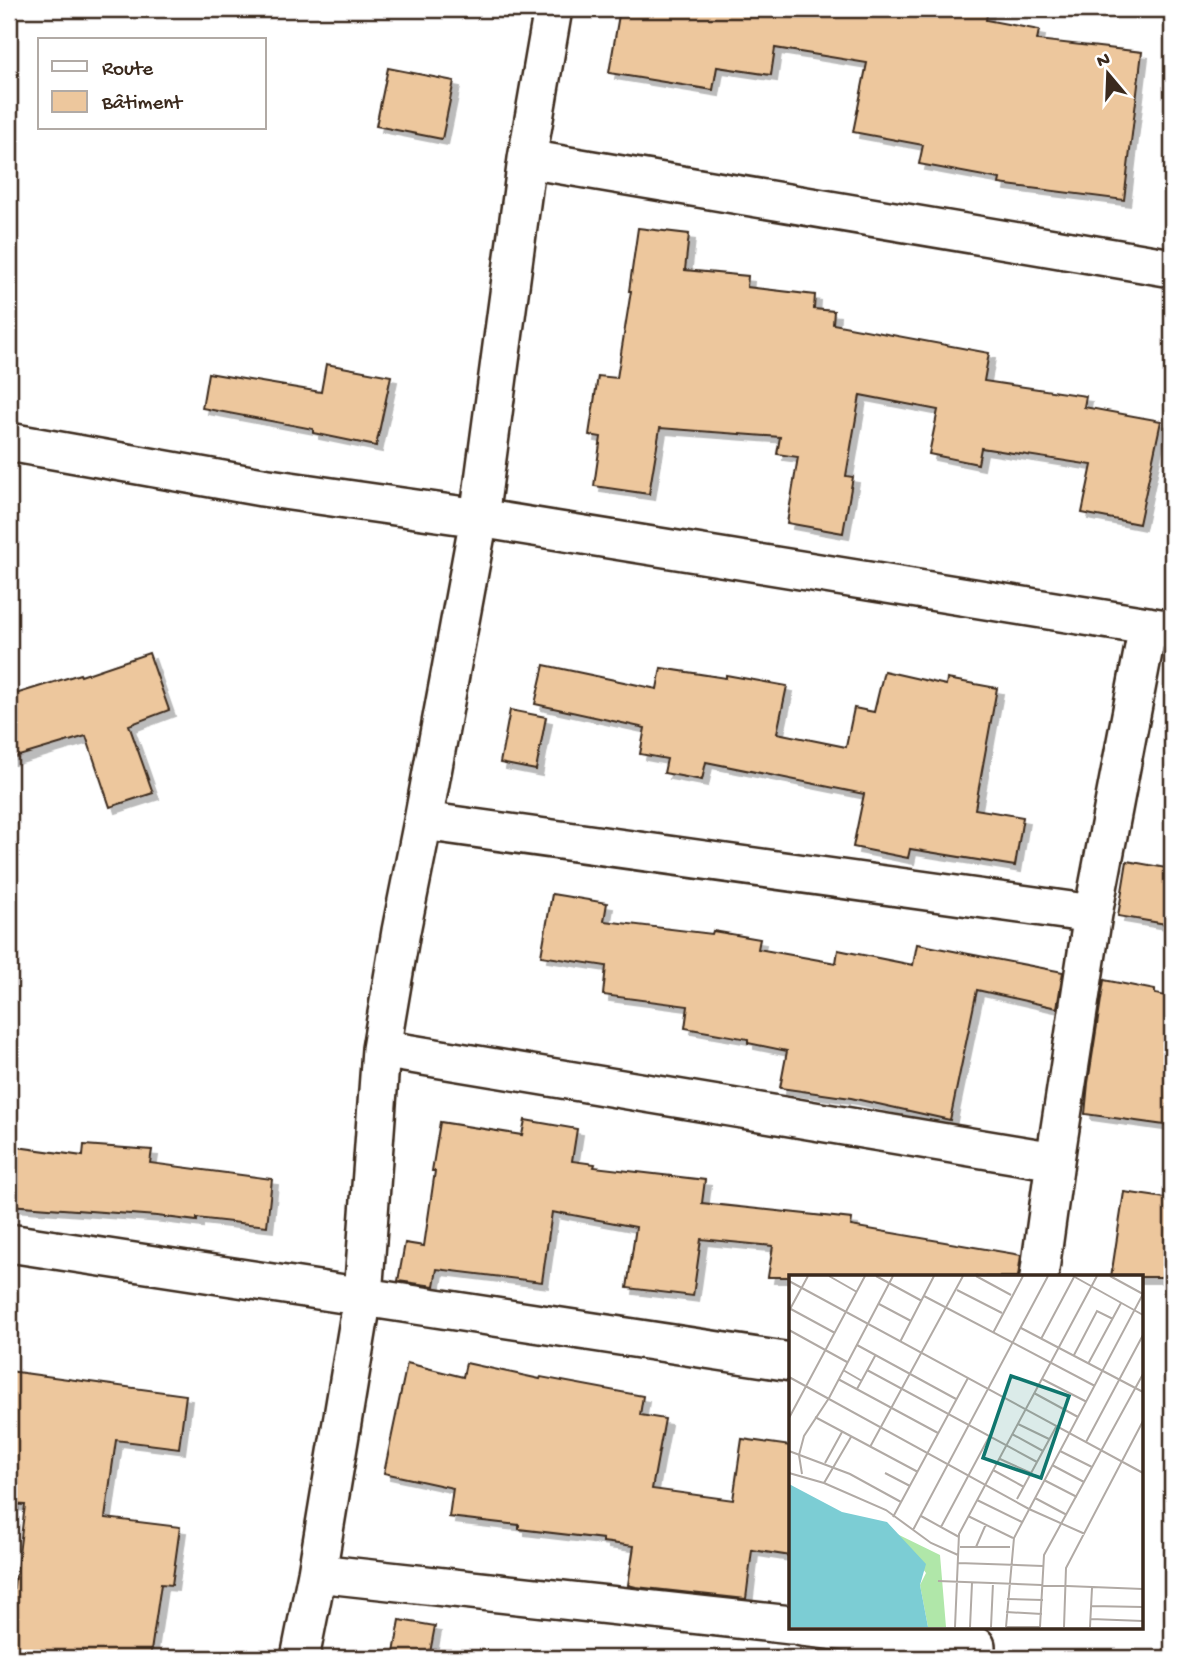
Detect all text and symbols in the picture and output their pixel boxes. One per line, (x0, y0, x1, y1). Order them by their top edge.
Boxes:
legend (38, 38, 266, 130)
north arrow (1072, 38, 1142, 108)
text: N (1094, 48, 1113, 74)
text: Route (102, 58, 154, 83)
text: Bâtiment (101, 92, 184, 117)
inset map (789, 1275, 1142, 1628)

